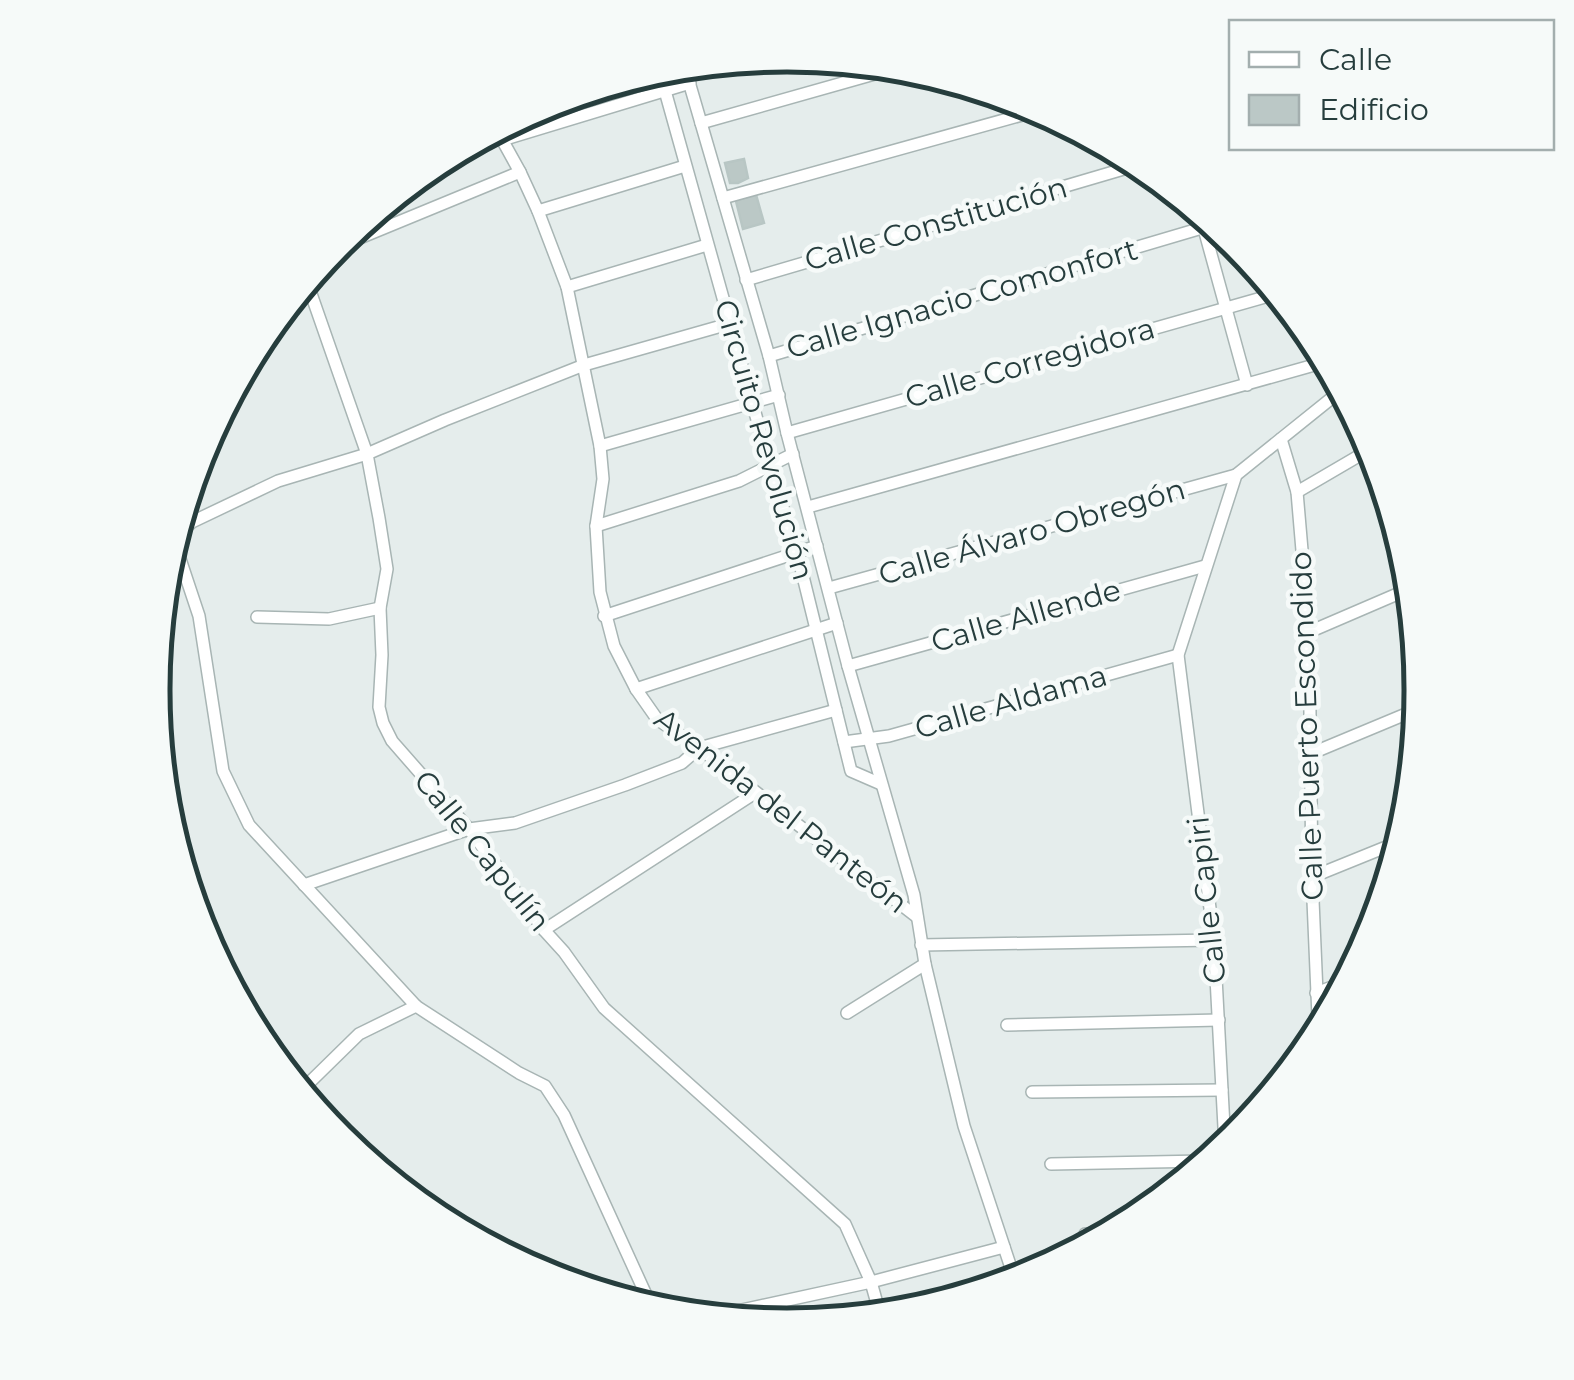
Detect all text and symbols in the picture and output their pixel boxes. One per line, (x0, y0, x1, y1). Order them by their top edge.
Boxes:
legend (1229, 20, 1554, 150)
text: Calle (1319, 41, 1392, 78)
text: Edificio (1319, 91, 1429, 128)
street label: Calle Constitución (800, 168, 1071, 279)
street label: Calle Ignacio Comonfort (782, 231, 1142, 366)
street label: Circuito Revolución (707, 295, 822, 584)
street label: Calle Corregidora (901, 309, 1159, 416)
street label: Calle Álvaro Obregón (874, 470, 1189, 593)
street label: Calle Puerto Escondido (1282, 551, 1331, 901)
street label: Calle Allende (927, 571, 1125, 660)
street label: Calle Aldama (911, 656, 1111, 747)
street label: Avenida del Panteón (647, 700, 915, 921)
street label: Calle Capulín (406, 763, 559, 939)
street label: Calle Capiri (1179, 815, 1234, 985)

